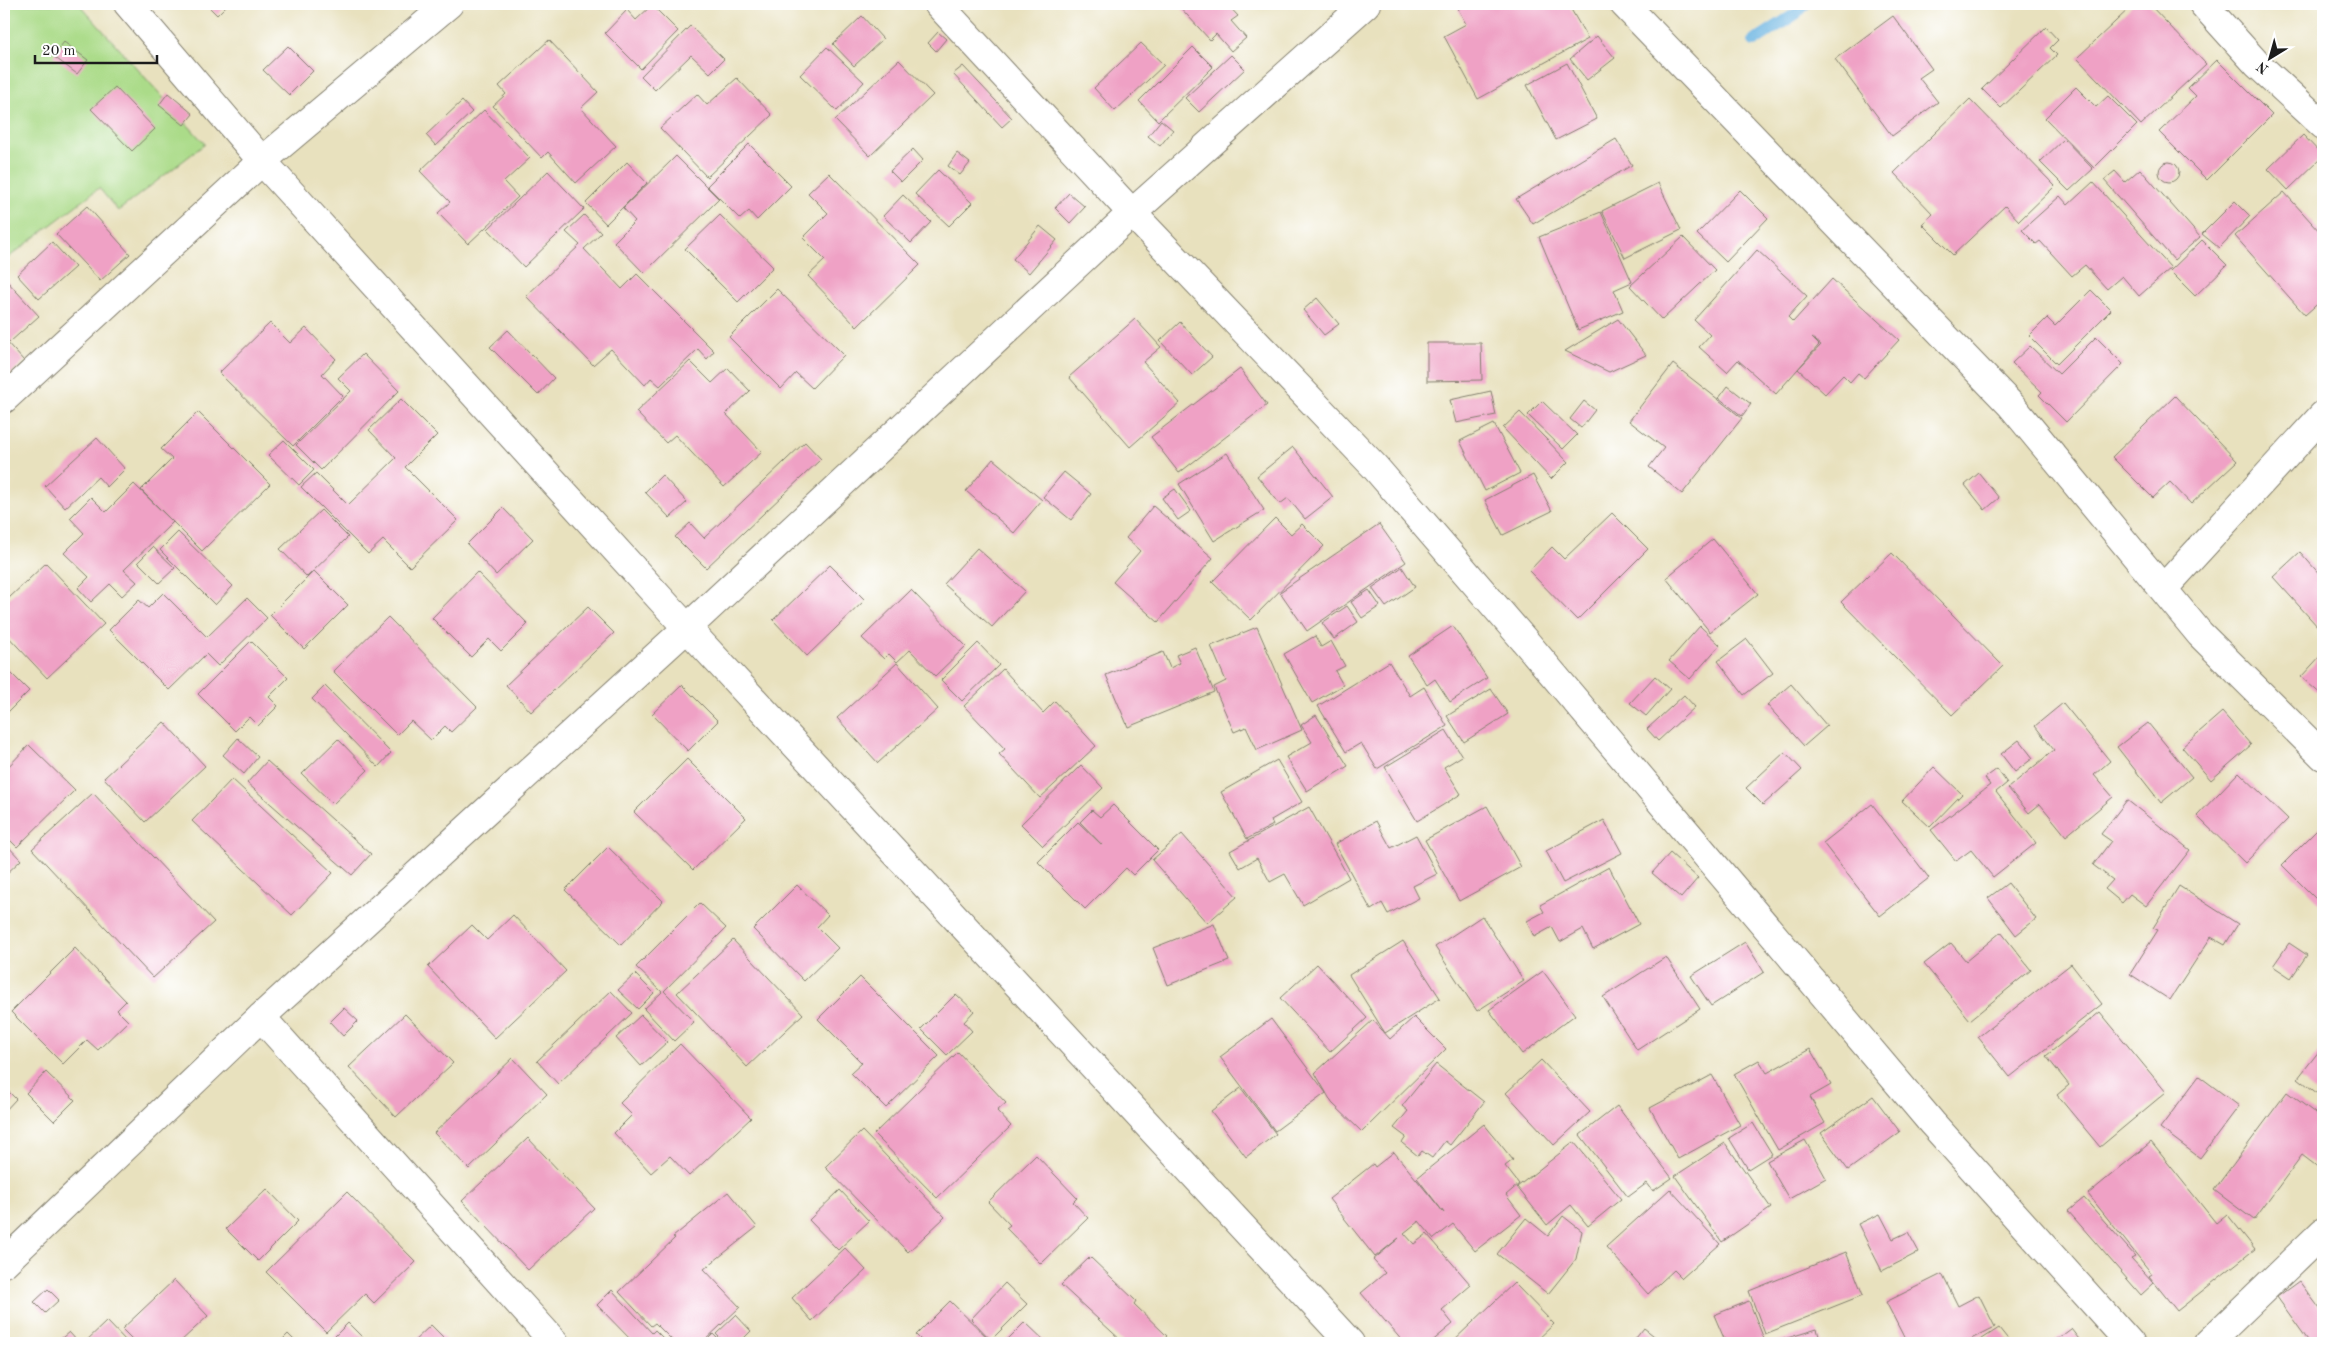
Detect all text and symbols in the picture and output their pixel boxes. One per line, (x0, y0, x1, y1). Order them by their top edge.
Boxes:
scale bar (35, 32, 158, 64)
north arrow (2244, 32, 2294, 82)
text: 20 m (42, 44, 76, 59)
text: N (2254, 59, 2271, 76)

